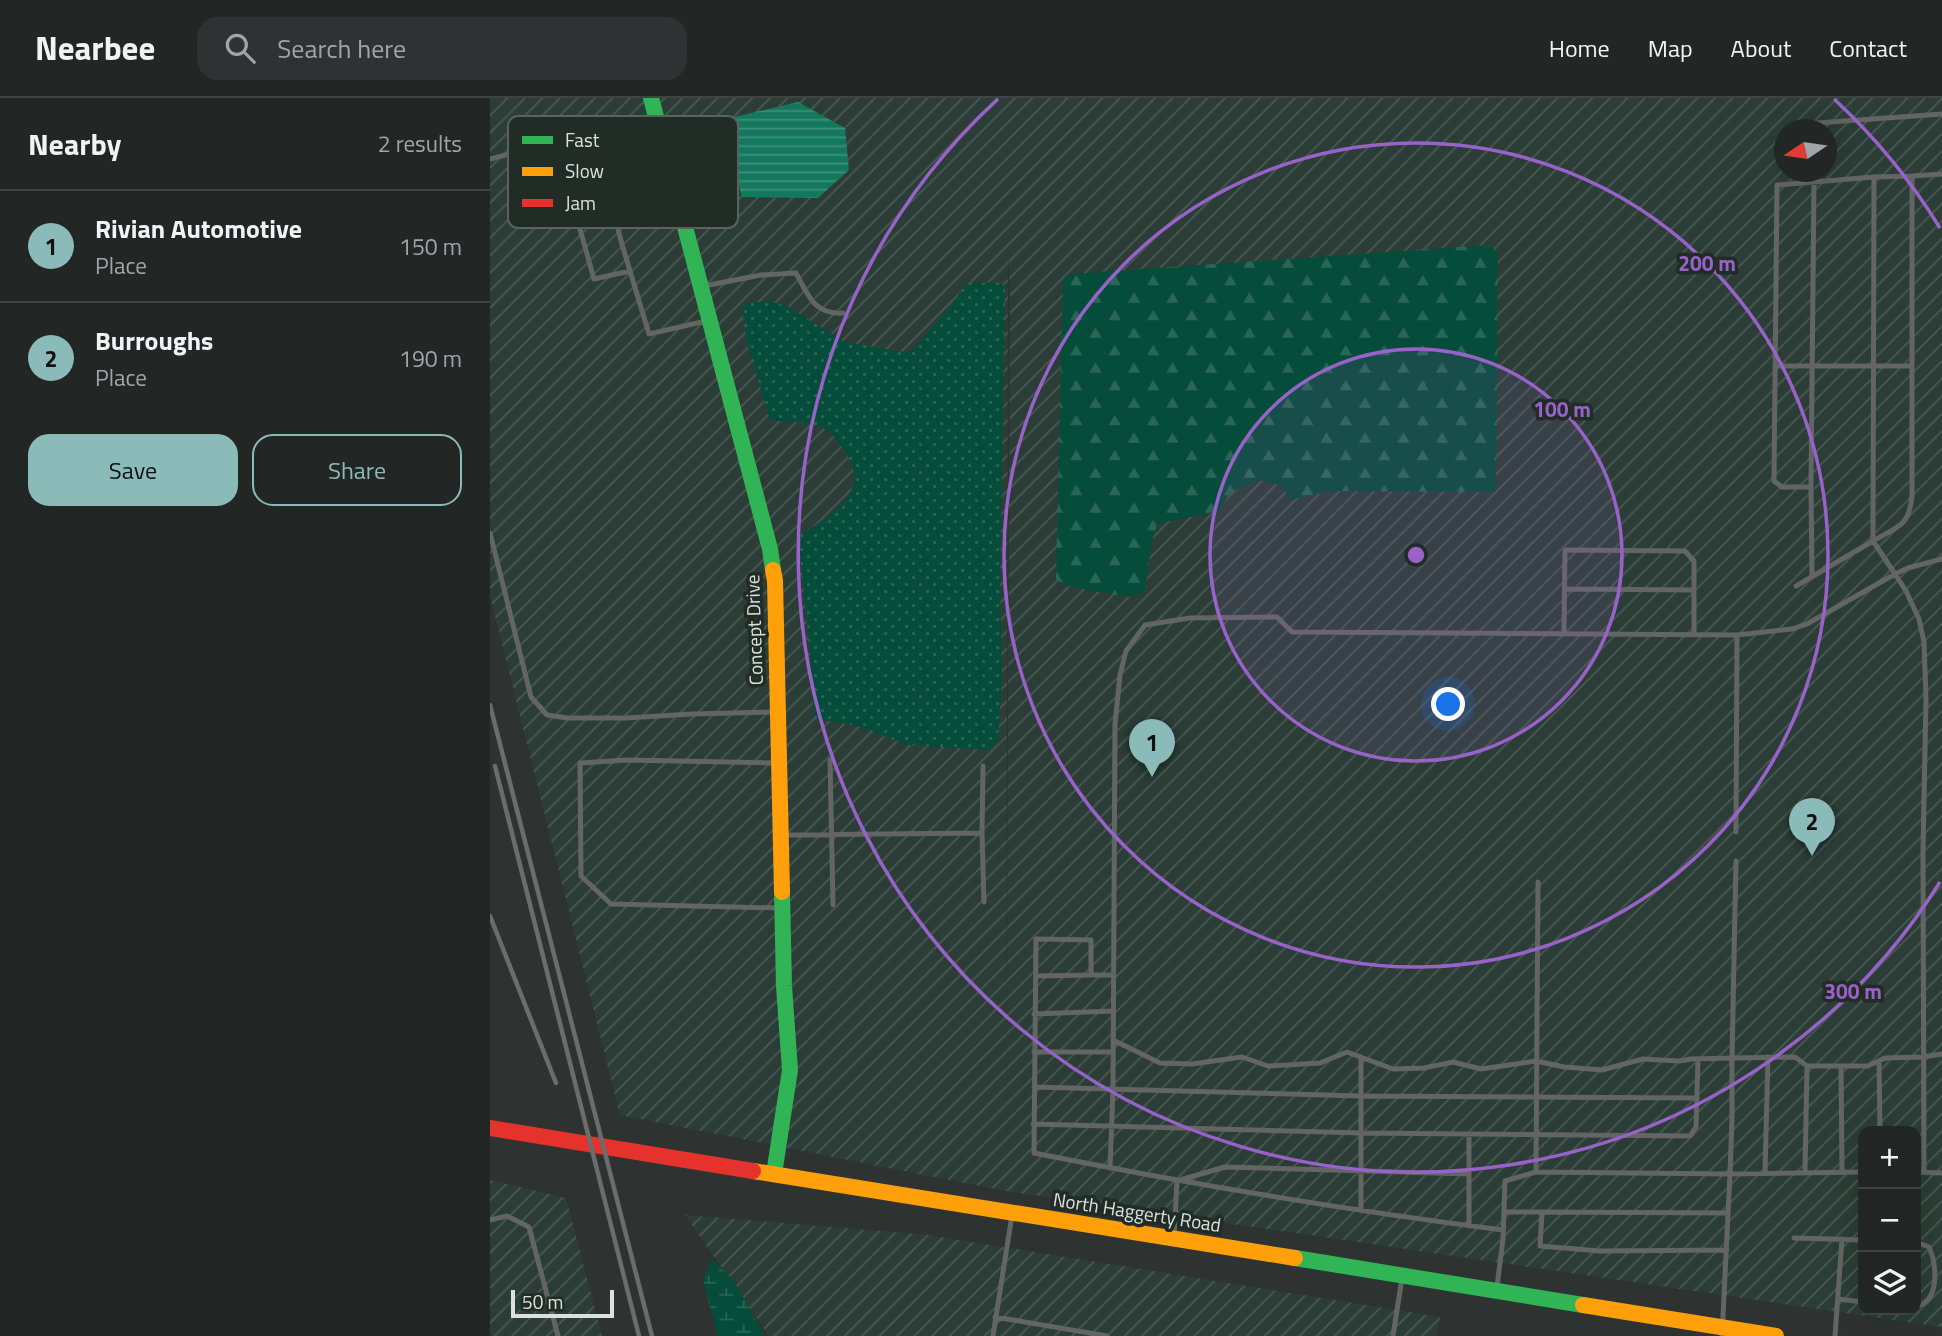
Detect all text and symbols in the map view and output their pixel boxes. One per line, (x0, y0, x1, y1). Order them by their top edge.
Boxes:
search box (197, 17, 687, 80)
text: Nearbee (35, 23, 155, 73)
icon: search (221, 29, 259, 67)
text: Search here (277, 29, 406, 68)
text: Home (1549, 30, 1610, 66)
text: Map (1648, 30, 1693, 66)
text: About (1731, 30, 1791, 66)
text: Contact (1829, 30, 1907, 66)
legend (508, 116, 738, 228)
north arrow (1774, 119, 1837, 182)
text: Nearby (28, 121, 121, 167)
text: Fast (565, 125, 600, 154)
text: 2 results (378, 126, 462, 161)
text: Slow (565, 156, 604, 185)
text: Jam (565, 188, 596, 217)
text: Rivian Automotive (95, 209, 302, 248)
text: 1 (45, 229, 57, 264)
text: 150 m (399, 229, 462, 264)
text: 200 m (1678, 247, 1736, 279)
text: Place (95, 248, 147, 283)
text: Burroughs (95, 321, 213, 360)
text: 2 (45, 341, 57, 376)
text: 190 m (399, 341, 462, 376)
text: Place (95, 360, 147, 395)
text: 100 m (1533, 393, 1591, 425)
button: Save (28, 434, 238, 506)
button: Share (252, 434, 462, 506)
centre of rings (1404, 543, 1428, 567)
street label: Concept Drive (737, 574, 770, 686)
your location (1431, 687, 1465, 721)
pin: 1 (1129, 719, 1175, 777)
pin: 2 (1789, 798, 1835, 856)
text: 300 m (1824, 975, 1882, 1007)
map controls (1858, 1126, 1921, 1315)
button: + (1858, 1126, 1921, 1189)
street label: North Haggerty Road (1051, 1184, 1223, 1239)
button: − (1858, 1189, 1921, 1252)
button: layers (1858, 1252, 1921, 1315)
scale bar (511, 1287, 614, 1319)
text: 50 m (522, 1287, 563, 1316)

